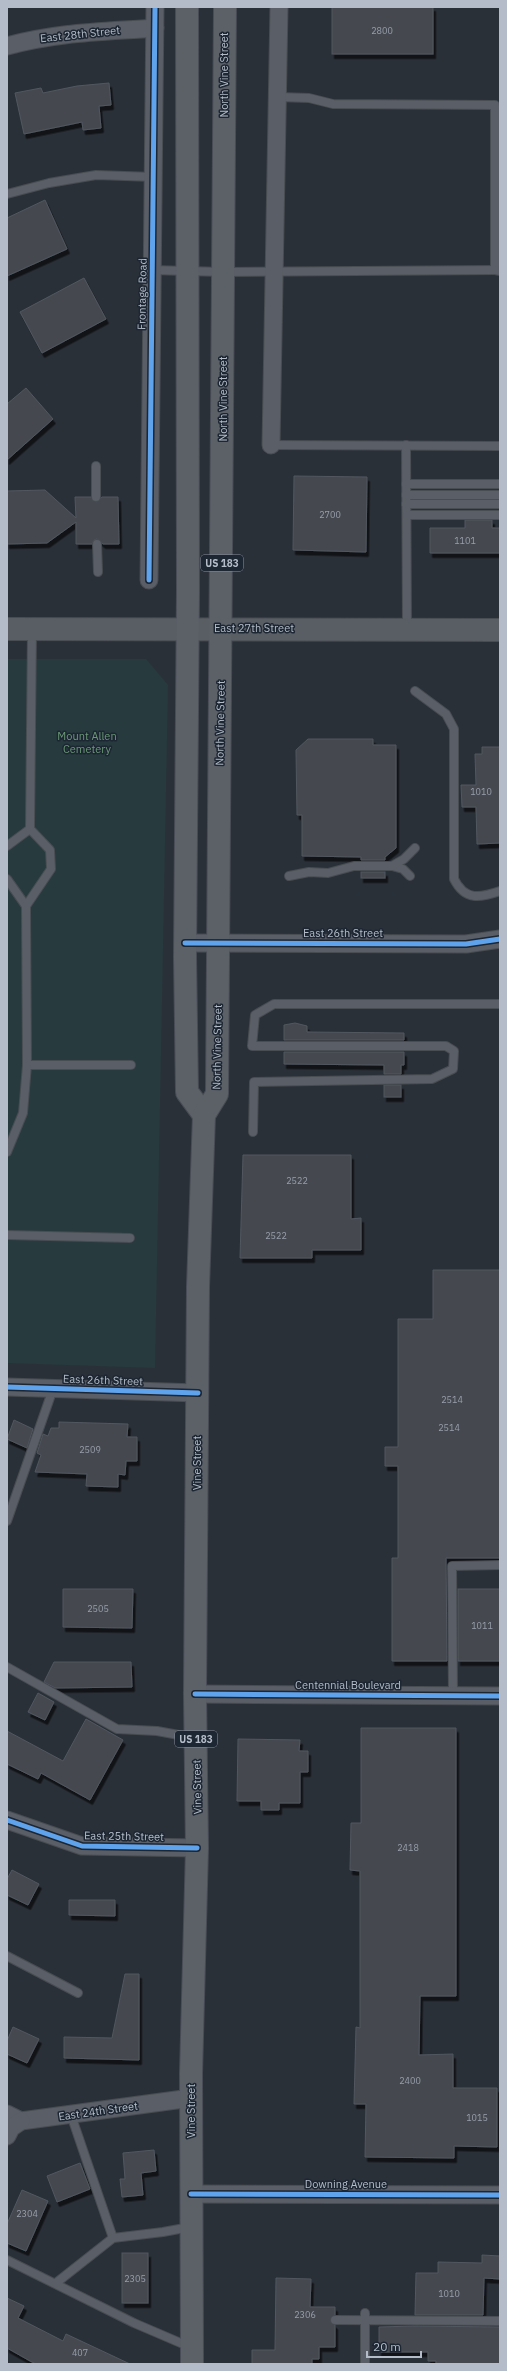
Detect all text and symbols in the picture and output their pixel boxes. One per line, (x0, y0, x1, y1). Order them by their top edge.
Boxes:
street label: East 28th Street (39, 23, 121, 45)
house number: 2800 (371, 25, 393, 36)
street label: North Vine Street (217, 32, 231, 118)
street label: Frontage Road (134, 258, 150, 330)
street label: North Vine Street (216, 356, 230, 442)
house number: 2700 (319, 509, 341, 520)
house number: 1101 (454, 535, 476, 546)
road number: US 183 (201, 555, 243, 571)
street label: East 27th Street (214, 621, 294, 635)
street label: North Vine Street (212, 680, 228, 766)
park label: Mount Allen Cemetery (57, 729, 117, 756)
house number: 1010 (470, 786, 492, 797)
street label: East 26th Street (303, 926, 383, 940)
street label: North Vine Street (209, 1004, 225, 1090)
house number: 2522 (286, 1175, 308, 1186)
house number: 2522 (265, 1230, 287, 1241)
street label: East 26th Street (63, 1372, 143, 1388)
house number: 2514 (441, 1394, 463, 1405)
house number: 2514 (438, 1422, 460, 1433)
street label: Vine Street (190, 1436, 204, 1490)
house number: 2509 (79, 1444, 101, 1455)
house number: 2505 (87, 1603, 109, 1614)
house number: 1011 (471, 1620, 493, 1631)
street label: Centennial Boulevard (295, 1678, 401, 1692)
road number: US 183 (175, 1731, 217, 1747)
street label: Vine Street (190, 1759, 204, 1814)
street label: East 25th Street (84, 1828, 164, 1844)
house number: 2418 (397, 1842, 419, 1853)
house number: 2400 (399, 2075, 421, 2086)
street label: Vine Street (184, 2084, 198, 2138)
street label: East 24th Street (57, 2098, 139, 2124)
house number: 1015 (466, 2112, 488, 2123)
street label: Downing Avenue (305, 2177, 387, 2191)
house number: 2304 (16, 2208, 38, 2219)
house number: 2305 (124, 2273, 146, 2284)
house number: 1010 (438, 2288, 460, 2299)
house number: 2306 (294, 2309, 316, 2320)
scale bar (367, 2333, 421, 2359)
text: 20 m (373, 2339, 401, 2354)
house number: 407 (72, 2347, 88, 2358)

